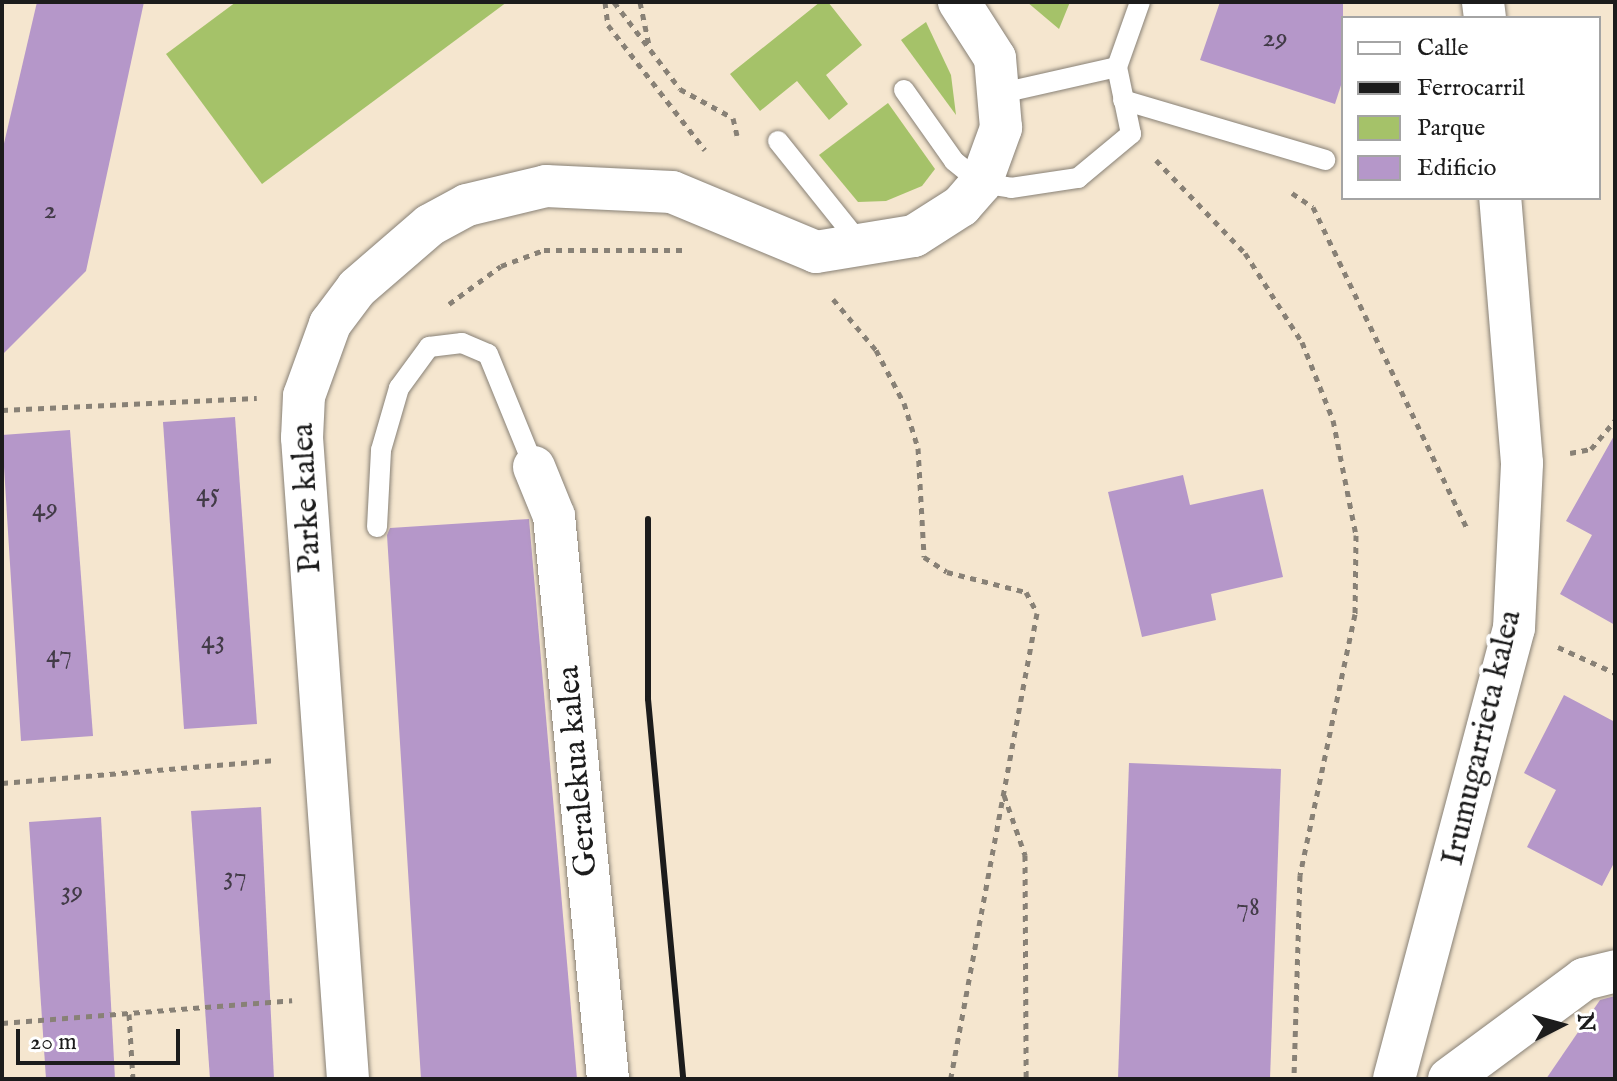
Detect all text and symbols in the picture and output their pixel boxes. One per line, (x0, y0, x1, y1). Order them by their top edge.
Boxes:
legend (1341, 16, 1601, 200)
house number: 29 (1262, 22, 1288, 56)
text: Calle (1417, 33, 1469, 64)
text: Ferrocarril (1417, 73, 1525, 104)
text: Parque (1417, 113, 1485, 144)
text: Edificio (1417, 153, 1496, 184)
house number: 2 (43, 194, 57, 228)
street label: Parke kalea (285, 422, 331, 574)
house number: 45 (196, 477, 220, 511)
house number: 49 (32, 492, 58, 526)
street label: Irumugarrieta kalea (1435, 607, 1531, 869)
house number: 43 (201, 624, 225, 658)
house number: 47 (46, 638, 72, 672)
street label: Geralekua kalea (551, 664, 607, 878)
house number: 37 (223, 860, 247, 894)
house number: 39 (61, 875, 83, 909)
house number: 78 (1236, 891, 1260, 925)
north arrow (1521, 985, 1601, 1065)
text: N (1570, 1012, 1600, 1033)
scale bar (20, 1013, 184, 1063)
text: 20 m (30, 1027, 77, 1058)

